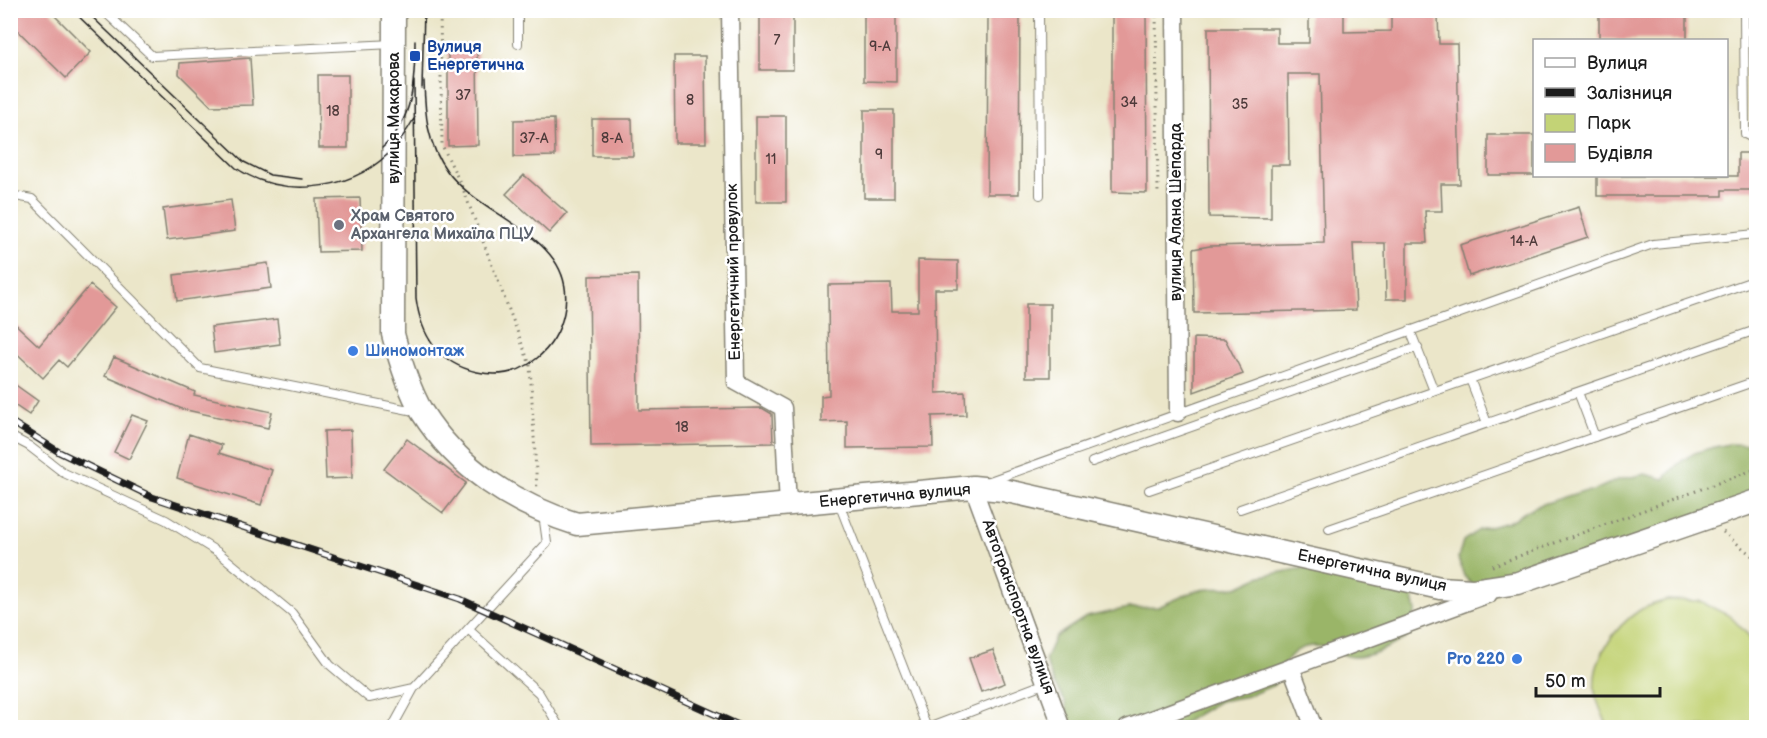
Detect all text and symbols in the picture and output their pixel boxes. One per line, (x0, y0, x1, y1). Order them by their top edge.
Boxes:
house number: 7 (774, 32, 781, 49)
place label: Вулиця Енергетична (427, 38, 525, 75)
house number: 9-А (869, 38, 891, 55)
legend (1533, 39, 1728, 177)
marker: Вулиця Енергетична (408, 49, 422, 63)
street label: вулиця Макарова (385, 51, 404, 184)
text: Вулиця (1587, 53, 1648, 74)
text: Залізниця (1587, 83, 1672, 104)
house number: 37 (455, 87, 471, 104)
house number: 8 (686, 92, 694, 109)
house number: 34 (1120, 94, 1138, 111)
house number: 35 (1232, 96, 1248, 113)
house number: 18 (326, 103, 340, 120)
text: Парк (1587, 113, 1631, 134)
street label: вулиця Алана Шепарда (1167, 122, 1186, 301)
house number: 37-А (519, 130, 549, 147)
house number: 8-А (601, 130, 623, 147)
text: Будівля (1587, 143, 1653, 164)
house number: 9 (875, 146, 883, 163)
house number: 11 (766, 151, 776, 168)
street label: Енергетичний провулок (723, 183, 745, 361)
place label: Храм Святого Архангела Михаїла ПЦУ (350, 207, 534, 244)
marker: Храм Святого Архангела Михаїла ПЦУ (332, 218, 346, 232)
house number: 14-А (1510, 233, 1538, 250)
place label: Шиномонтаж (365, 342, 465, 361)
marker: Шиномонтаж (346, 344, 360, 358)
house number: 18 (675, 419, 689, 436)
street label: Енергетична вулиця (818, 480, 972, 512)
street label: Автотранспортна вулиця (977, 516, 1059, 697)
street label: Енергетична вулиця (1296, 546, 1448, 596)
place label: Pro 220 (1447, 650, 1505, 669)
marker: Pro 220 (1510, 652, 1524, 666)
scale bar (1536, 660, 1660, 698)
text: 50 m (1545, 671, 1586, 692)

